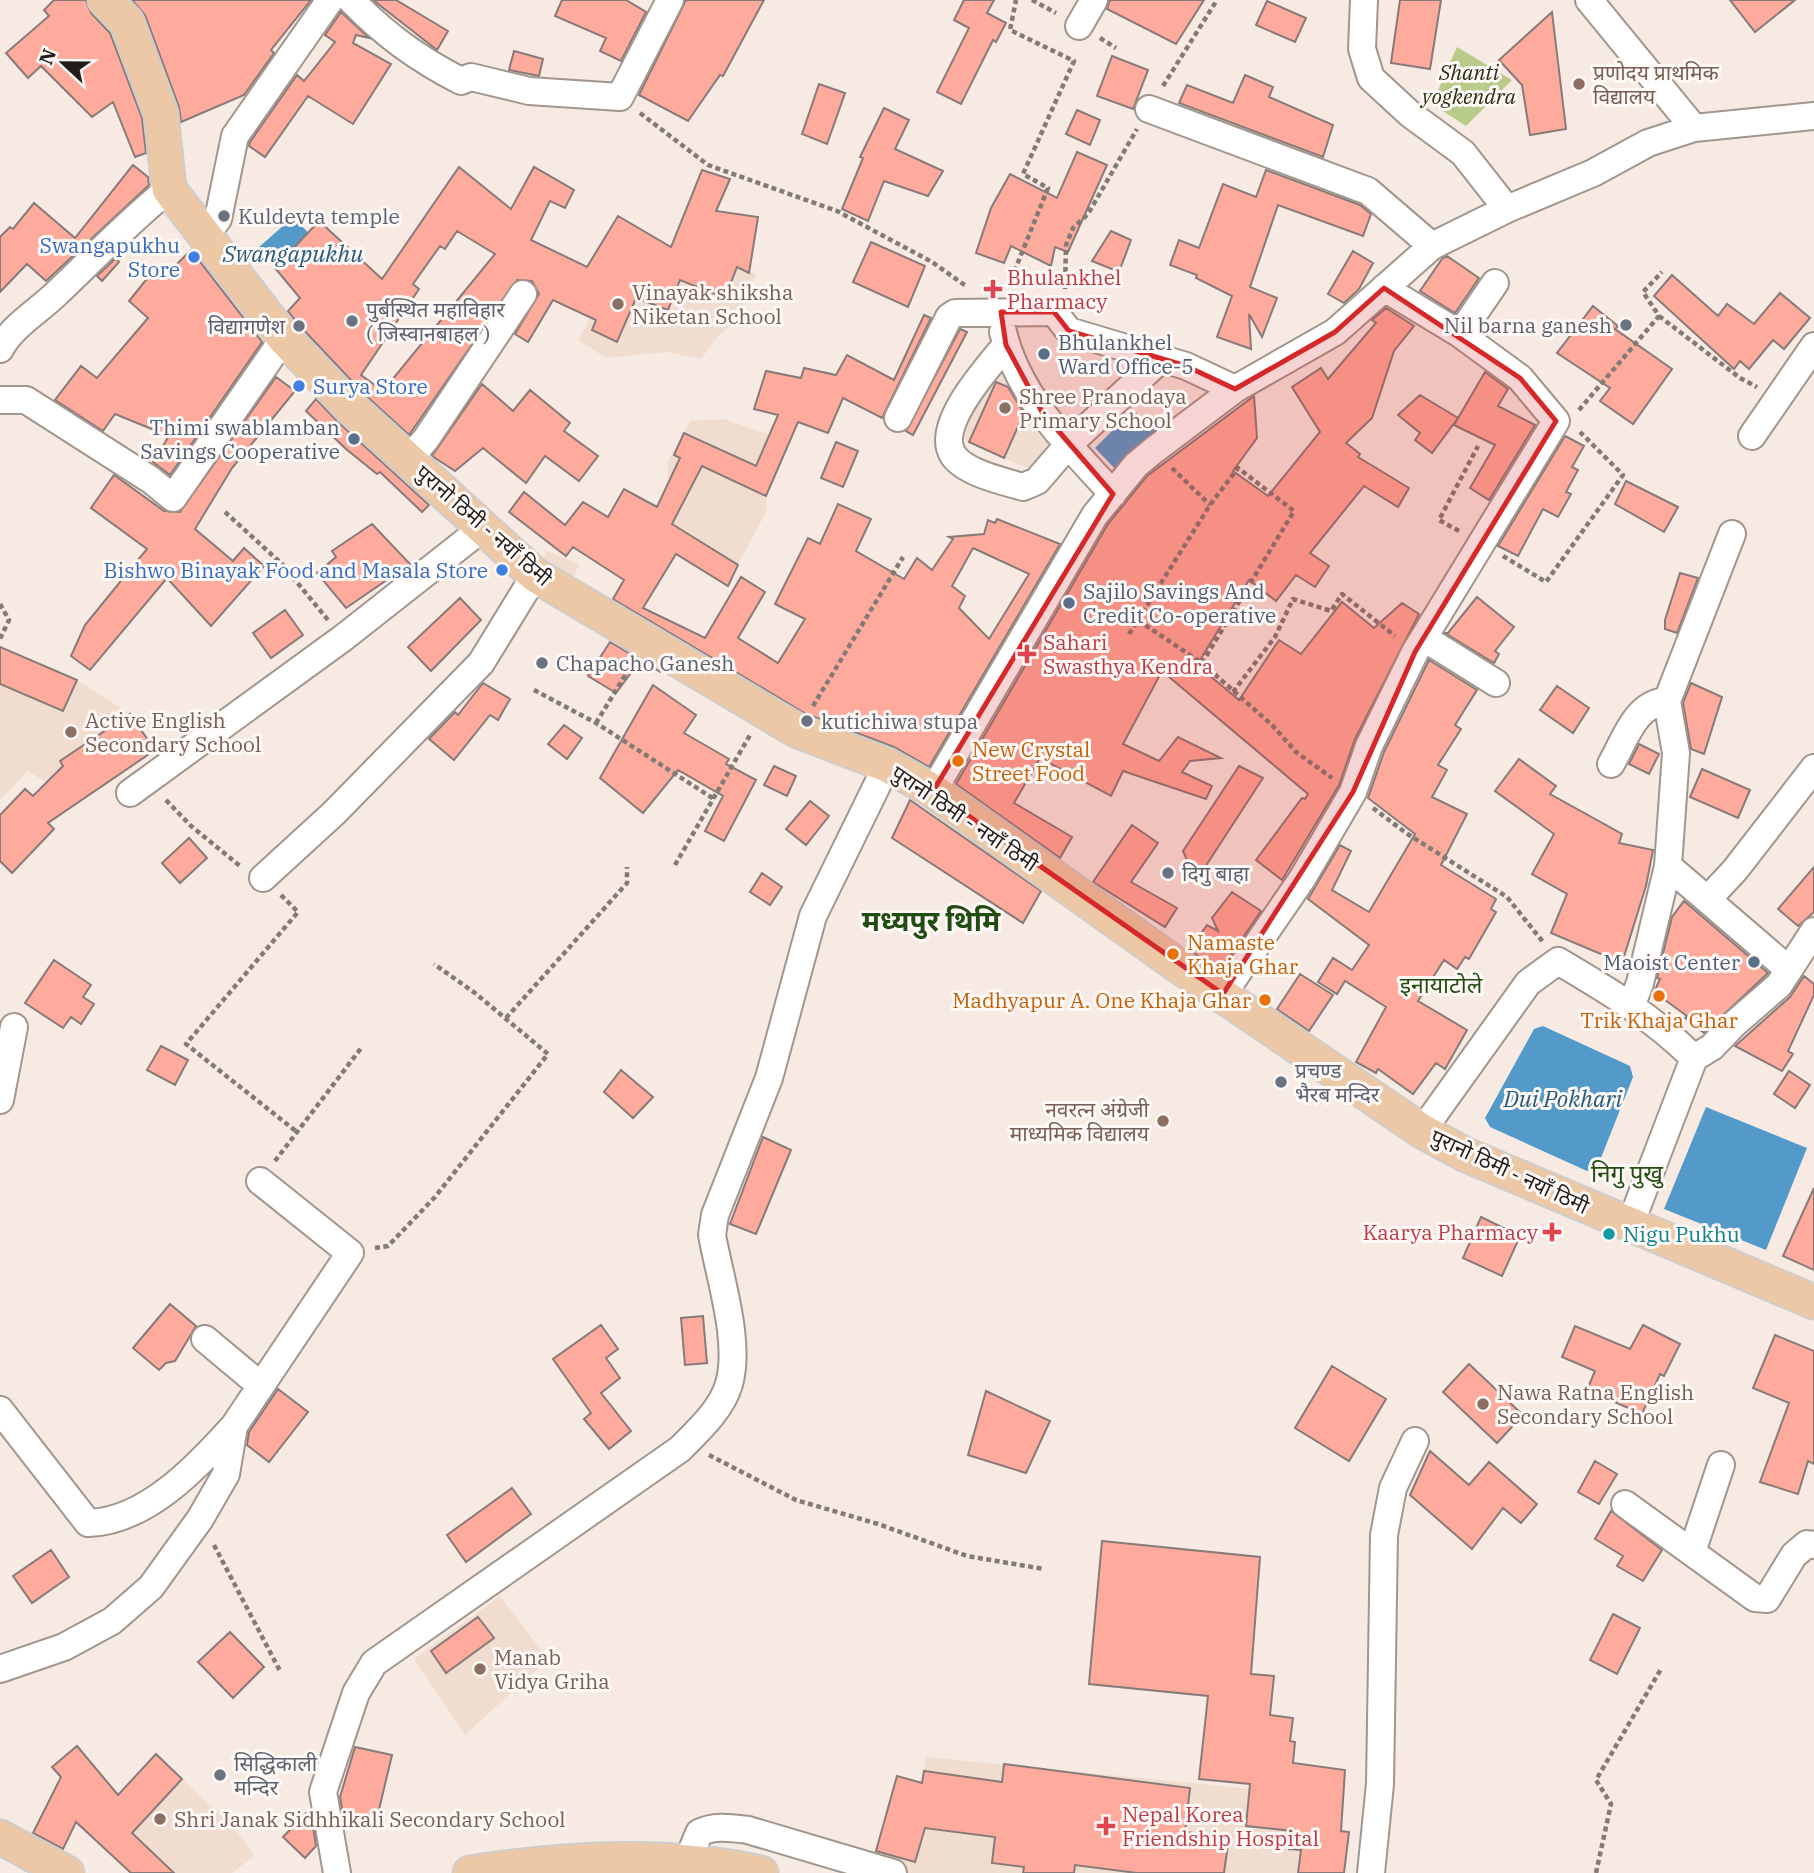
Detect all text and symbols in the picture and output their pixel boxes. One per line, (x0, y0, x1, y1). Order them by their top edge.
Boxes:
north arrow (28, 28, 98, 98)
text: N (33, 45, 61, 68)
park label: Shanti yogkendra (1419, 58, 1516, 110)
place label: प्रणोदय प्राथमिक विद्यालय (1593, 58, 1720, 110)
marker: प्रणोदय प्राथमिक विद्यालय (1571, 76, 1587, 92)
place label: Kuldevta temple (238, 202, 400, 230)
marker: Kuldevta temple (216, 208, 232, 224)
place label: Swangapukhu Store (40, 231, 180, 283)
water label: Swangapukhu (222, 238, 363, 268)
marker: Swangapukhu Store (186, 249, 202, 265)
place label: Bhulankhel Pharmacy (1007, 263, 1121, 315)
place label: Vinayak shiksha Niketan School (632, 278, 793, 330)
marker: Bhulankhel Pharmacy (985, 281, 1001, 297)
place label: पुर्बस्थित महाविहार ( जिस्वानबाहल ) (366, 295, 505, 347)
marker: Vinayak shiksha Niketan School (610, 296, 626, 312)
place label: Nil barna ganesh (1444, 311, 1612, 339)
place label: विद्यागणेश (208, 312, 286, 340)
marker: पुर्बस्थित महाविहार ( जिस्वानबाहल ) (344, 313, 360, 329)
marker: Nil barna ganesh (1618, 317, 1634, 333)
marker: विद्यागणेश (291, 318, 307, 334)
place label: Bhulankhel Ward Office-5 (1058, 328, 1194, 380)
marker: Bhulankhel Ward Office-5 (1036, 346, 1052, 362)
place label: Surya Store (313, 372, 428, 400)
marker: Surya Store (291, 378, 307, 394)
place label: Shree Pranodaya Primary School (1019, 382, 1187, 434)
marker: Shree Pranodaya Primary School (997, 400, 1013, 416)
place label: Thimi swablamban Savings Cooperative (140, 413, 340, 465)
marker: Thimi swablamban Savings Cooperative (346, 431, 362, 447)
street label: पुरानो ठिमी - नयाँ ठिमी (410, 458, 558, 592)
place label: Bishwo Binayak Food and Masala Store (104, 556, 488, 584)
marker: Bishwo Binayak Food and Masala Store (494, 562, 510, 578)
place label: Sajilo Savings And Credit Co-operative (1083, 577, 1276, 629)
marker: Sajilo Savings And Credit Co-operative (1061, 595, 1077, 611)
place label: Sahari Swasthya Kendra (1043, 628, 1213, 680)
marker: Sahari Swasthya Kendra (1017, 644, 1037, 664)
place label: Chapacho Ganesh (556, 649, 734, 677)
marker: Chapacho Ganesh (534, 655, 550, 671)
place label: Active English Secondary School (85, 706, 261, 758)
place label: kutichiwa stupa (821, 707, 978, 735)
marker: kutichiwa stupa (799, 713, 815, 729)
marker: Active English Secondary School (63, 724, 79, 740)
place label: New Crystal Street Food (972, 735, 1090, 787)
marker: New Crystal Street Food (950, 753, 966, 769)
street label: पुरानो ठिमी - नयाँ ठिमी (886, 758, 1044, 878)
place label: दिगु बाहा (1182, 859, 1250, 887)
marker: दिगु बाहा (1160, 865, 1176, 881)
district label: मध्यपुर थिमि (862, 902, 1001, 939)
place label: Namaste Khaja Ghar (1187, 928, 1299, 980)
marker: Namaste Khaja Ghar (1165, 946, 1181, 962)
place label: Maoist Center (1603, 948, 1741, 976)
marker: Maoist Center (1746, 954, 1762, 970)
district label: इनायाटोले (1400, 969, 1483, 999)
place label: Madhyapur A. One Khaja Ghar (952, 986, 1252, 1014)
marker: Trik Khaja Ghar (1651, 988, 1667, 1004)
marker: Madhyapur A. One Khaja Ghar (1257, 992, 1273, 1008)
place label: Trik Khaja Ghar (1580, 1006, 1738, 1034)
place label: प्रचण्ड भैरब मन्दिर (1295, 1056, 1380, 1108)
marker: प्रचण्ड भैरब मन्दिर (1273, 1074, 1289, 1090)
water label: Dui Pokhari (1502, 1083, 1623, 1113)
place label: नवरत्न अंग्रेजी माध्यमिक विद्यालय (1010, 1095, 1150, 1147)
marker: नवरत्न अंग्रेजी माध्यमिक विद्यालय (1155, 1113, 1171, 1129)
street label: पुरानो ठिमी - नयाँ ठिमी (1426, 1122, 1594, 1220)
district label: निगु पुखु (1591, 1157, 1664, 1189)
place label: Kaarya Pharmacy (1363, 1218, 1539, 1246)
place label: Nigu Pukhu (1623, 1220, 1740, 1248)
marker: Kaarya Pharmacy (1544, 1224, 1560, 1240)
marker: Nigu Pukhu (1601, 1226, 1617, 1242)
place label: Nawa Ratna English Secondary School (1497, 1378, 1694, 1430)
marker: Nawa Ratna English Secondary School (1475, 1396, 1491, 1412)
place label: Manab Vidya Griha (494, 1643, 610, 1695)
marker: Manab Vidya Griha (472, 1661, 488, 1677)
place label: सिद्धिकाली मन्दिर (234, 1749, 318, 1801)
marker: सिद्धिकाली मन्दिर (212, 1767, 228, 1783)
place label: Nepal Korea Friendship Hospital (1122, 1800, 1319, 1852)
place label: Shri Janak Sidhhikali Secondary School (174, 1805, 566, 1833)
marker: Shri Janak Sidhhikali Secondary School (152, 1811, 168, 1827)
marker: Nepal Korea Friendship Hospital (1096, 1816, 1116, 1836)

